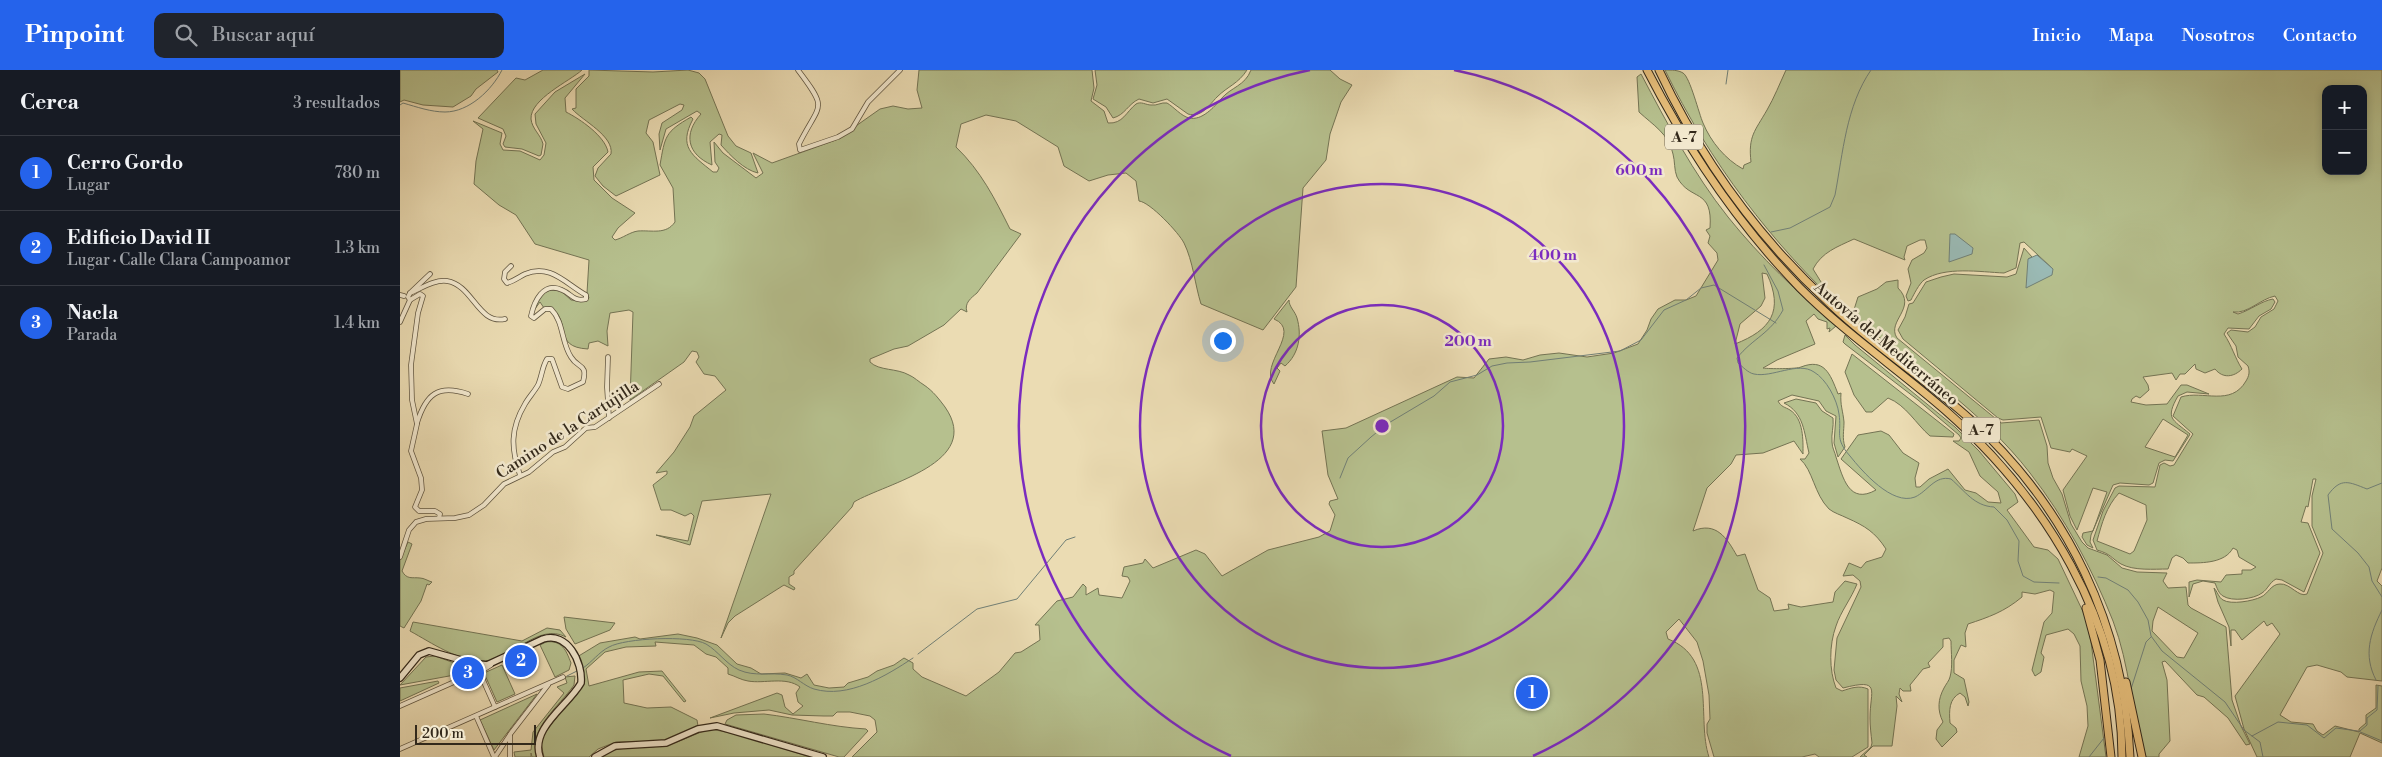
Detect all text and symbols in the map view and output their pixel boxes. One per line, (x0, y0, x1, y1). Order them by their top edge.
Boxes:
search box (154, 13, 504, 58)
text: Pinpoint (25, 20, 124, 50)
icon: search (172, 21, 200, 49)
text: Buscar aquí (212, 23, 315, 47)
text: Inicio (2032, 24, 2081, 47)
text: Mapa (2109, 24, 2154, 47)
text: Nosotros (2182, 24, 2255, 47)
text: Contacto (2283, 24, 2357, 47)
map controls (2322, 85, 2367, 175)
button: + (2322, 85, 2367, 130)
text: Cerca (20, 90, 79, 116)
text: 3 resultados (293, 93, 380, 113)
road number: A-7 (1665, 124, 1703, 150)
button: − (2322, 130, 2367, 175)
text: Cerro Gordo (67, 151, 183, 175)
text: 600 m (1615, 161, 1663, 180)
text: 1 (32, 163, 40, 183)
text: 780 m (335, 163, 380, 183)
text: Lugar (67, 175, 110, 195)
text: Edificio David II (67, 226, 211, 250)
text: 2 (31, 238, 41, 258)
text: 1.3 km (335, 238, 380, 258)
text: 400 m (1529, 246, 1577, 265)
text: Lugar · Calle Clara Campoamor (67, 250, 291, 270)
street label: Autovía del Mediterráneo (1809, 277, 1963, 410)
text: Nacla (67, 301, 118, 325)
text: 3 (31, 313, 41, 333)
text: 1.4 km (334, 313, 380, 333)
text: Parada (67, 325, 117, 345)
your location (1210, 328, 1236, 354)
text: 200 m (1444, 332, 1492, 351)
street label: Camino de la Cartujilla (492, 376, 643, 483)
centre of rings (1373, 417, 1391, 435)
road number: A-7 (1962, 418, 2000, 442)
pin: 2 (505, 642, 537, 680)
pin: 3 (452, 654, 484, 692)
pin: 1 (1516, 674, 1548, 712)
scale bar (415, 722, 536, 745)
text: 200 m (422, 725, 464, 743)

